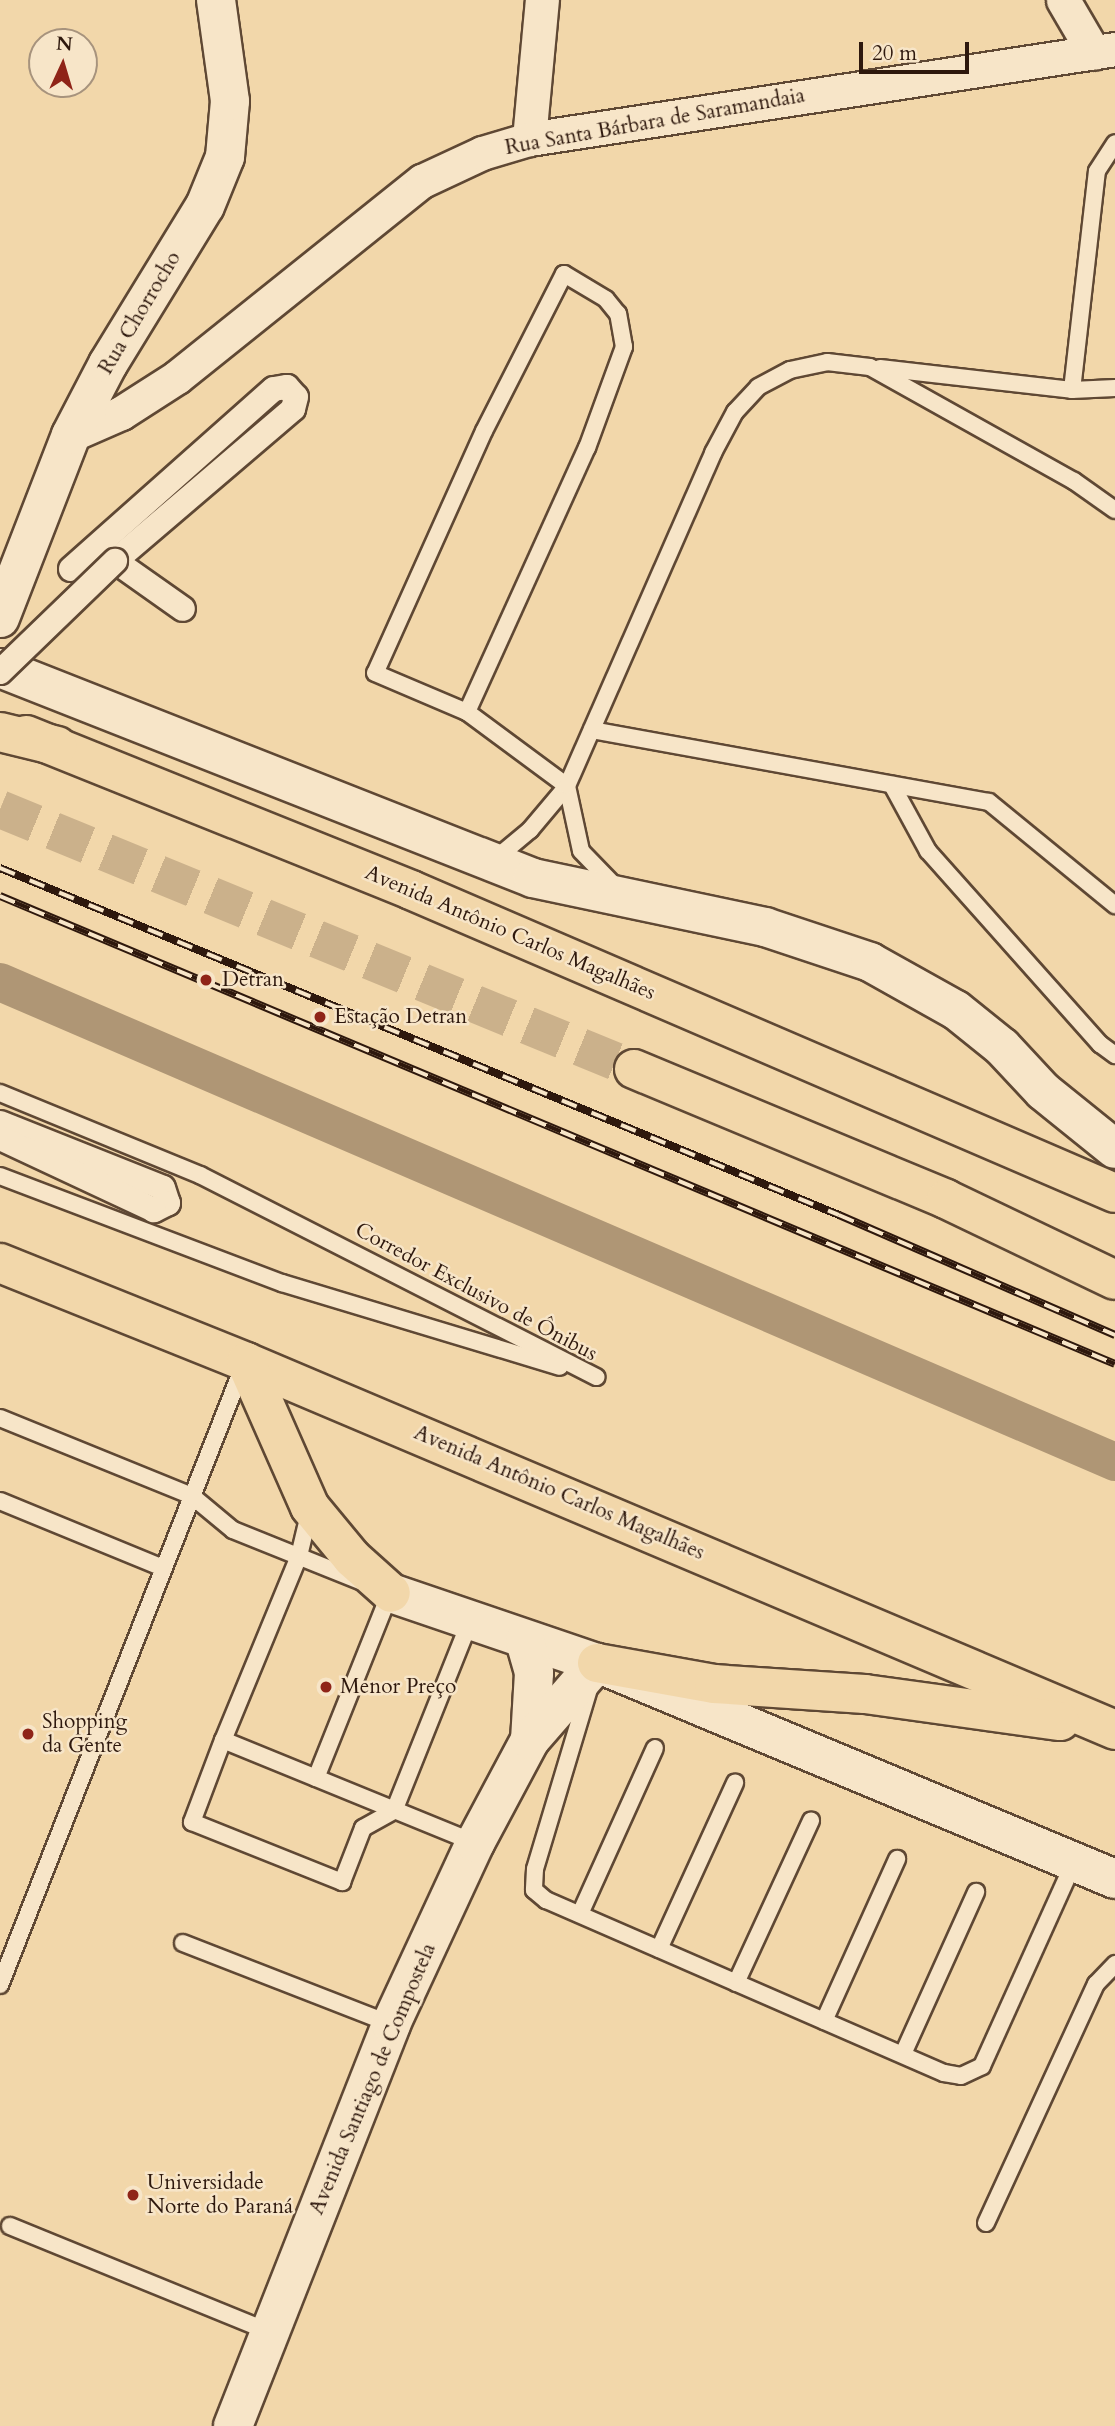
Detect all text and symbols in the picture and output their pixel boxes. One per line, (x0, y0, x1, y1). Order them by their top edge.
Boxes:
north arrow (28, 28, 98, 98)
scale bar (863, 28, 973, 72)
text: N (55, 31, 73, 58)
text: 20 m (872, 39, 917, 68)
street label: Rua Santa Bárbara de Saramandaia (503, 83, 807, 161)
street label: Rua Chorrocho (93, 247, 187, 379)
street label: Avenida Antônio Carlos Magalhães (361, 860, 659, 1006)
place label: Detran (222, 967, 284, 993)
marker: Detran (196, 970, 216, 990)
place label: Estação Detran (334, 1004, 467, 1030)
marker: Estação Detran (312, 1009, 328, 1025)
street label: Corredor Exclusivo de Ônibus (351, 1217, 601, 1367)
street label: Avenida Antônio Carlos Magalhães (410, 1420, 708, 1566)
place label: Menor Preço (340, 1674, 456, 1700)
marker: Menor Preço (318, 1679, 334, 1695)
place label: Shopping da Gente (42, 1709, 127, 1759)
marker: Shopping da Gente (20, 1726, 36, 1742)
street label: Avenida Santiago de Compostela (304, 1939, 442, 2219)
place label: Universidade Norte do Paraná (147, 2170, 293, 2220)
marker: Universidade Norte do Paraná (125, 2187, 141, 2203)

